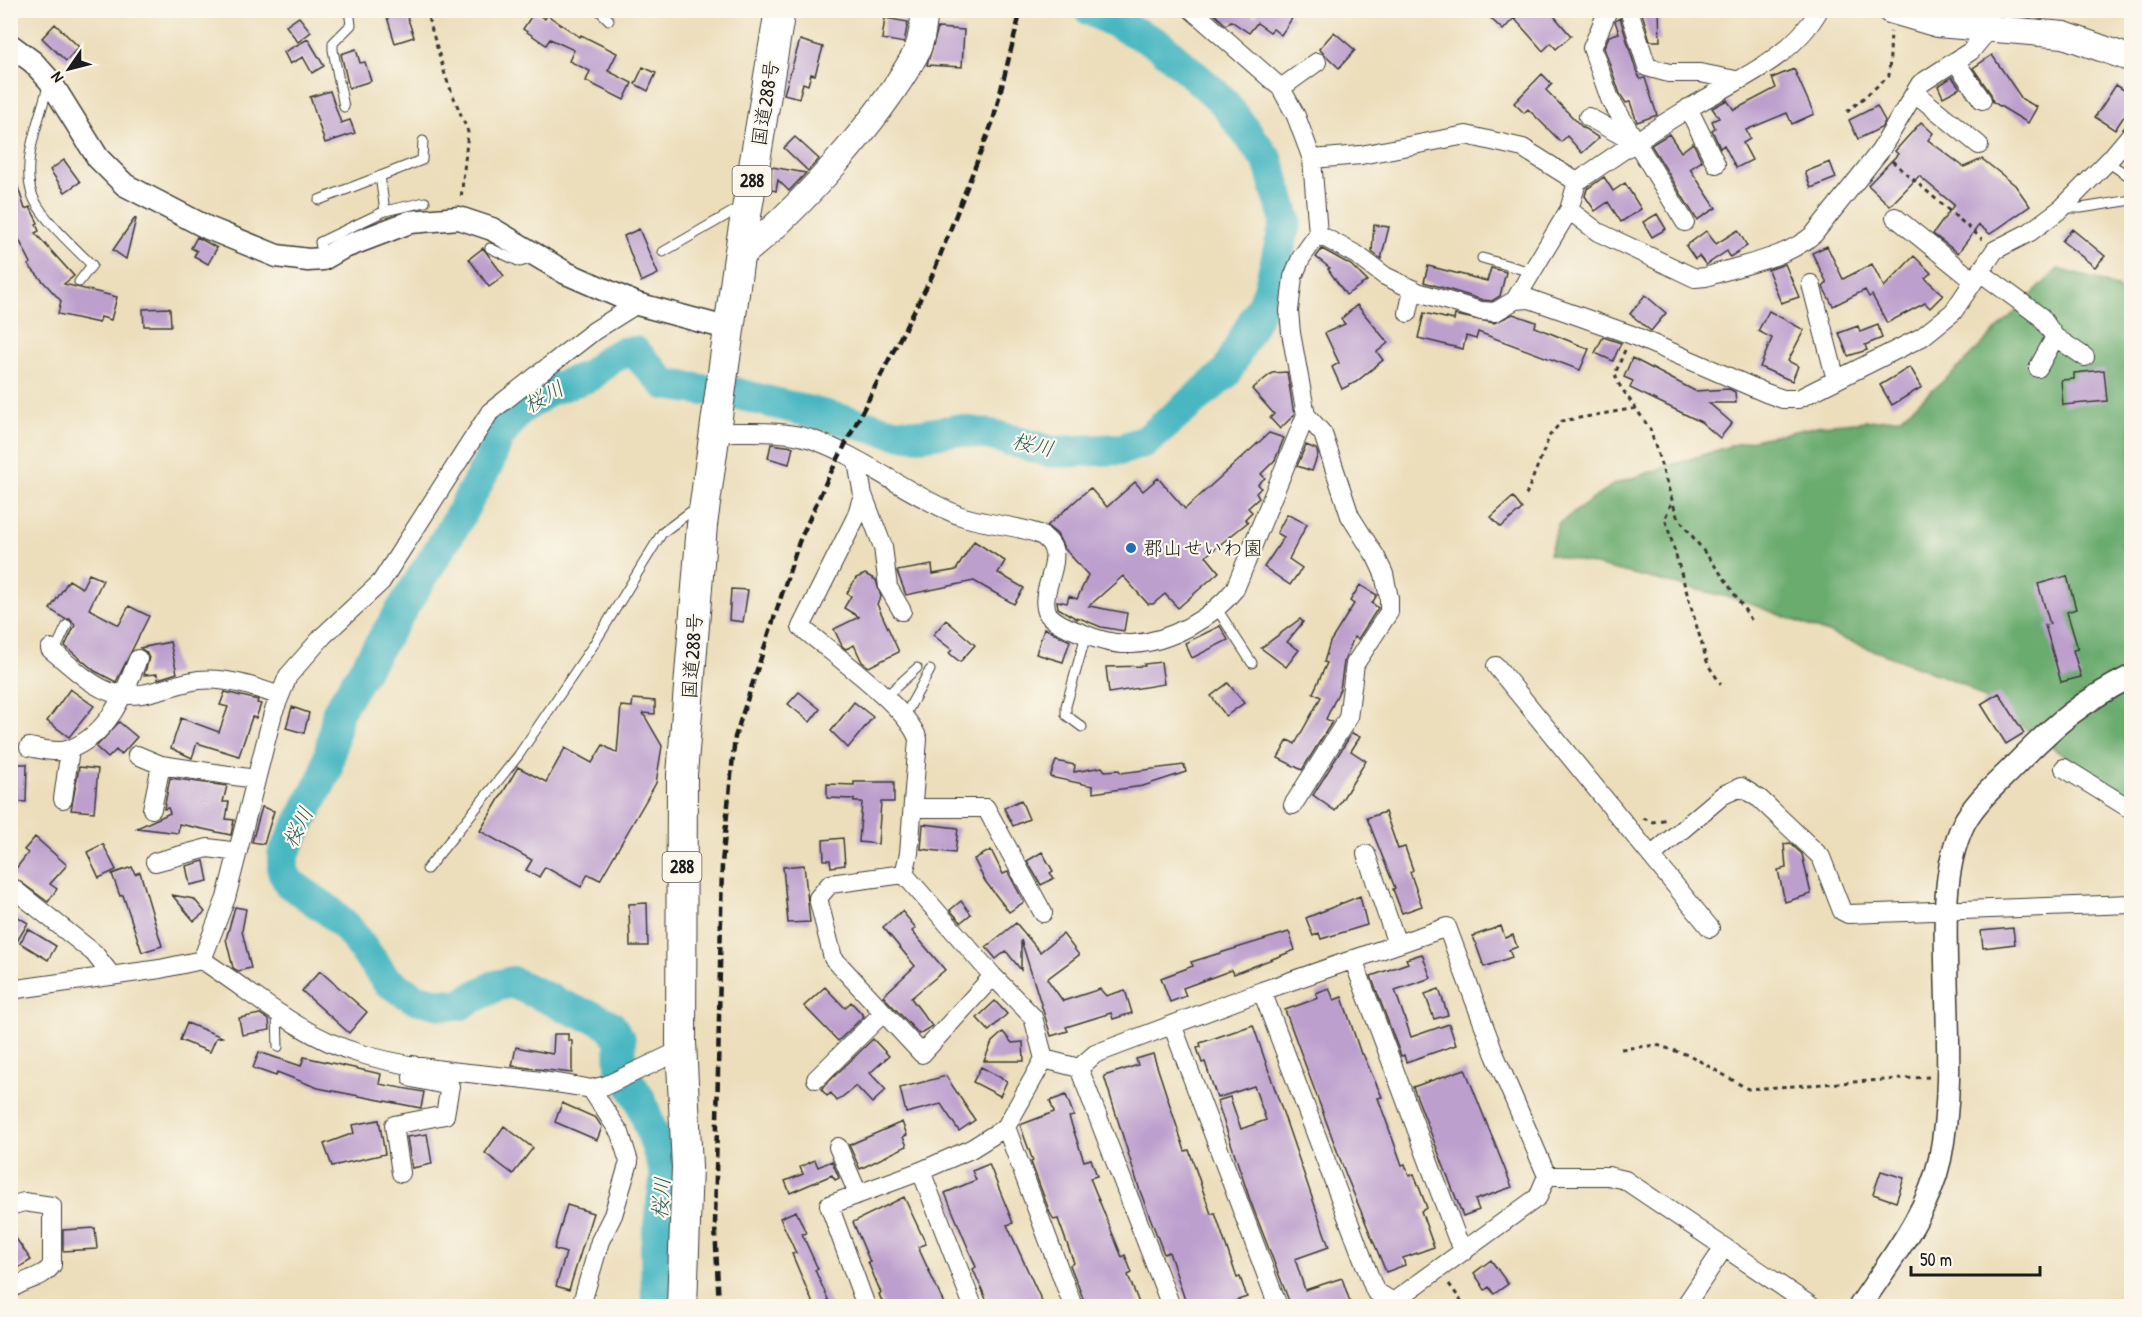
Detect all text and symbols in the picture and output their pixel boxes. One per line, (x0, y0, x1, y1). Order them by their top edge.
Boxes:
north arrow (39, 39, 99, 99)
street label: 国道288号 (744, 58, 785, 148)
text: N (45, 67, 68, 87)
road number: 288 (732, 166, 771, 196)
water label: 桜川 (518, 374, 569, 419)
water label: 桜川 (1009, 426, 1057, 463)
place label: 郡山せいわ園 (1143, 534, 1263, 561)
marker: 郡山せいわ園 (1124, 541, 1138, 555)
street label: 国道288号 (675, 612, 708, 700)
water label: 桜川 (275, 801, 320, 852)
road number: 288 (662, 852, 702, 882)
water label: 桜川 (644, 1176, 677, 1220)
scale bar (1911, 1239, 2040, 1277)
text: 50 m (1920, 1247, 1952, 1272)

